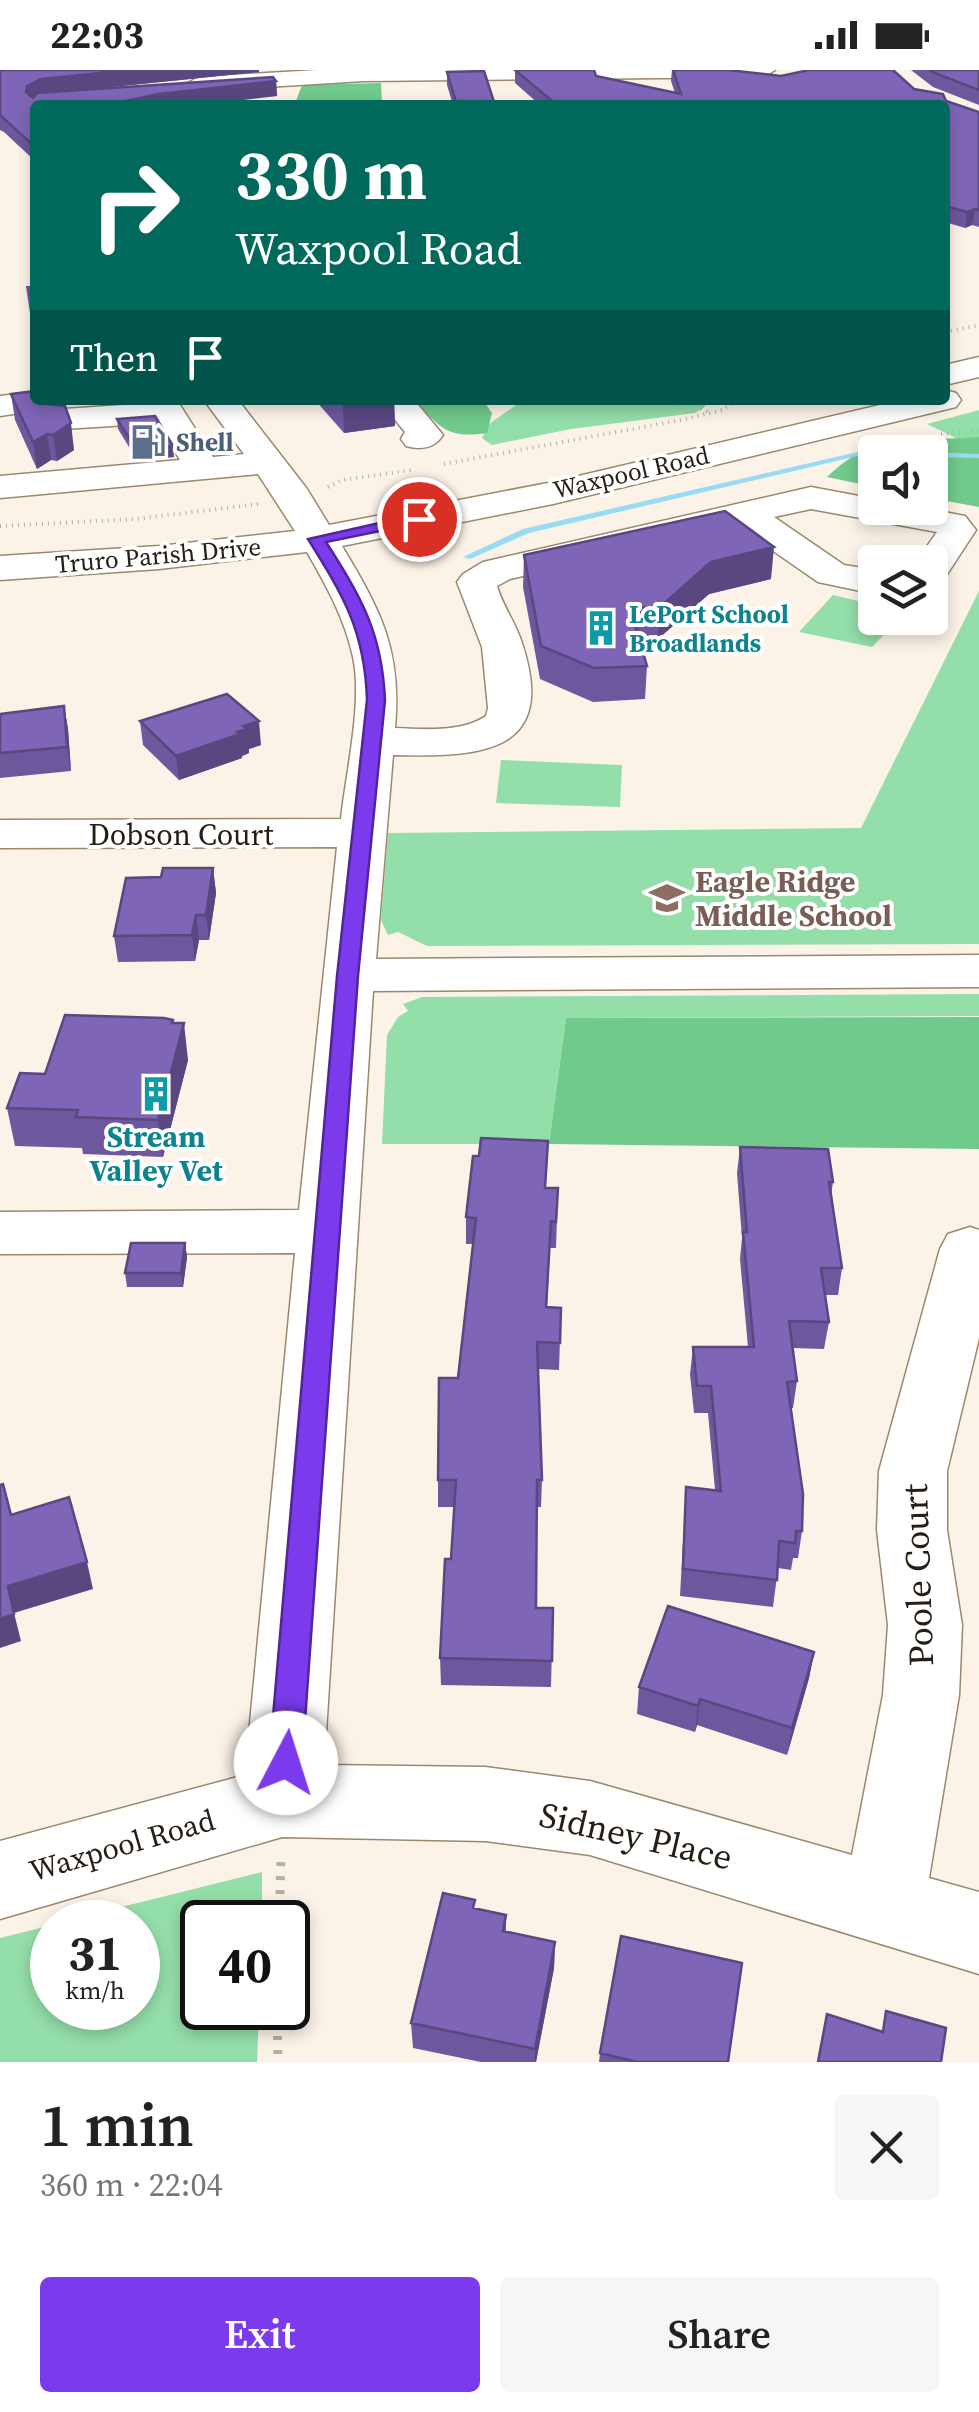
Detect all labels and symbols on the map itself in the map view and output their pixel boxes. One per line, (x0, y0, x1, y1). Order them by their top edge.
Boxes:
fuel station icon: Shell (129, 423, 167, 461)
place label: Shell (176, 425, 234, 459)
street label: Waxpool Road (550, 438, 712, 506)
pin (377, 477, 462, 562)
street label: Truro Parish Drive (54, 529, 262, 581)
place label: LePort School Broadlands (629, 597, 789, 660)
building icon: LePort School Broadlands (582, 609, 620, 647)
street label: Dobson Court (88, 814, 274, 855)
place label: Eagle Ridge Middle School (695, 861, 892, 936)
school or university icon: Eagle Ridge Middle School (648, 879, 686, 917)
building icon: Stream Valley Vet (137, 1075, 175, 1113)
place label: Stream Valley Vet (89, 1116, 223, 1191)
street label: Poole Court (891, 1482, 945, 1667)
position arrow (234, 1711, 338, 1815)
street label: Sidney Place (535, 1791, 737, 1881)
street label: Waxpool Road (24, 1799, 220, 1891)
speed limit sign: 40 (180, 1900, 310, 2030)

